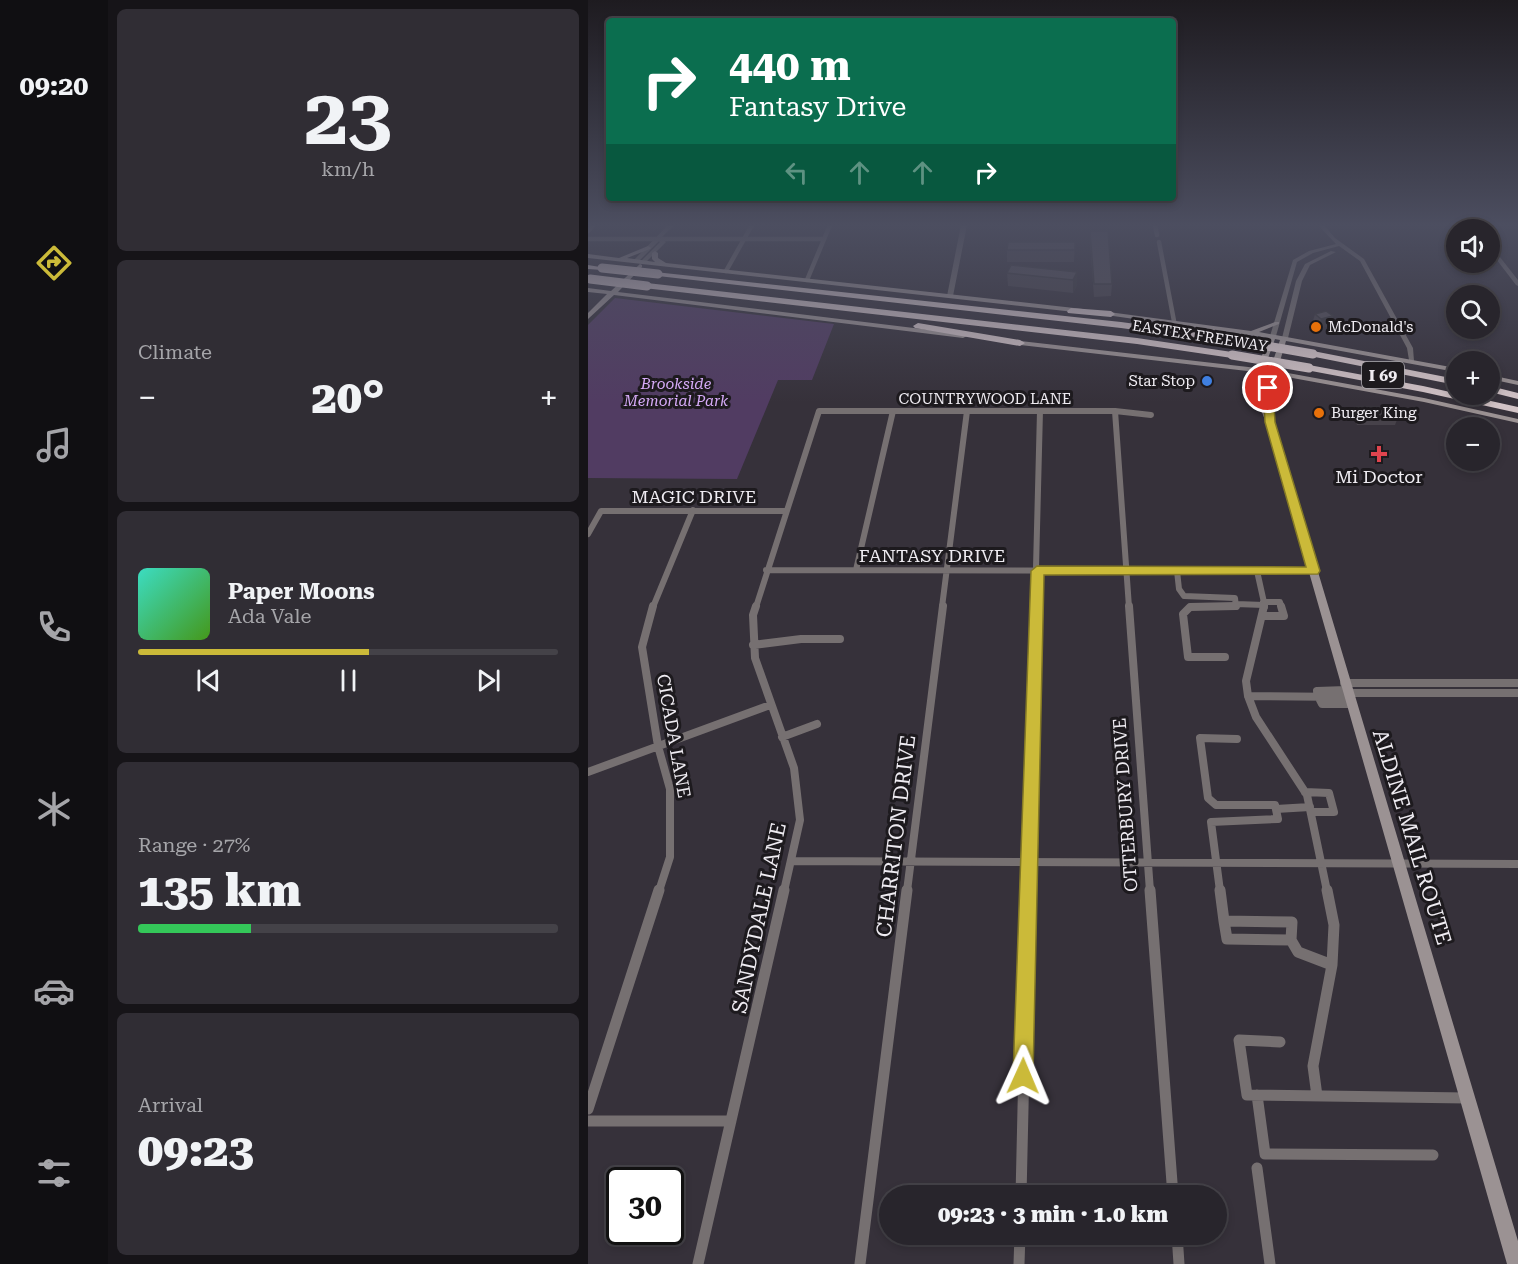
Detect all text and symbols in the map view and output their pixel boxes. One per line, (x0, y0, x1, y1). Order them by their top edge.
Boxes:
text: 440 m (729, 41, 851, 90)
icon: right (630, 42, 708, 120)
text: 09:20 (20, 70, 88, 102)
text: 23 (304, 72, 392, 163)
text: Fantasy Drive (729, 91, 906, 123)
icon: left (780, 156, 813, 189)
icon: ahead (843, 156, 876, 189)
icon: ahead (906, 156, 939, 189)
icon: right (969, 156, 1002, 189)
text: km/h (321, 157, 375, 181)
map controls (1446, 219, 1500, 471)
button: sound (1446, 219, 1500, 273)
icon: directions (33, 242, 75, 284)
button: search (1446, 285, 1500, 339)
street label: EASTEX FREEWAY (1131, 316, 1270, 356)
place label: McDonald's (1328, 318, 1414, 336)
marker: McDonald's (1309, 320, 1323, 334)
text: Climate (138, 340, 212, 364)
button: + (1446, 351, 1500, 405)
pin (1242, 362, 1293, 413)
road number: I 69 (1362, 362, 1404, 388)
text: 20° (312, 371, 385, 424)
icon: arrive (1251, 371, 1284, 404)
place label: Star Stop (1128, 372, 1195, 390)
marker: Star Stop (1200, 374, 1214, 388)
park label: Brookside Memorial Park (623, 375, 729, 410)
text: − (138, 378, 156, 417)
text: + (540, 378, 558, 417)
street label: COUNTRYWOOD LANE (899, 390, 1071, 408)
place label: Burger King (1331, 404, 1417, 422)
marker: Burger King (1312, 406, 1326, 420)
button: − (1446, 417, 1500, 471)
icon: music (33, 424, 75, 466)
marker: Mi Doctor (1370, 445, 1388, 463)
place label: Mi Doctor (1335, 466, 1423, 487)
street label: MAGIC DRIVE (632, 486, 756, 507)
street label: FANTASY DRIVE (859, 545, 1005, 566)
text: Paper Moons (228, 579, 375, 604)
text: Ada Vale (228, 604, 311, 628)
icon: phone (33, 606, 75, 648)
icon: previous (192, 664, 225, 697)
icon: pause (332, 664, 365, 697)
icon: next (472, 664, 505, 697)
street label: CICADA LANE (653, 672, 695, 800)
street label: OTTERBURY DRIVE (1108, 717, 1142, 893)
street label: ALDINE MAIL ROUTE (1368, 726, 1456, 948)
street label: CHARRITON DRIVE (872, 734, 920, 938)
icon: climate (33, 788, 75, 830)
street label: SANDYDALE LANE (727, 820, 791, 1016)
text: Range · 27% (138, 833, 250, 857)
text: 135 km (138, 864, 301, 917)
icon: car (33, 970, 75, 1012)
position arrow (991, 1044, 1055, 1108)
text: Arrival (138, 1093, 203, 1117)
text: 09:23 (138, 1124, 254, 1177)
icon: filters (33, 1152, 75, 1194)
speed limit sign: 30 (606, 1167, 684, 1245)
text: 09:23 · 3 min · 1.0 km (938, 1202, 1168, 1227)

